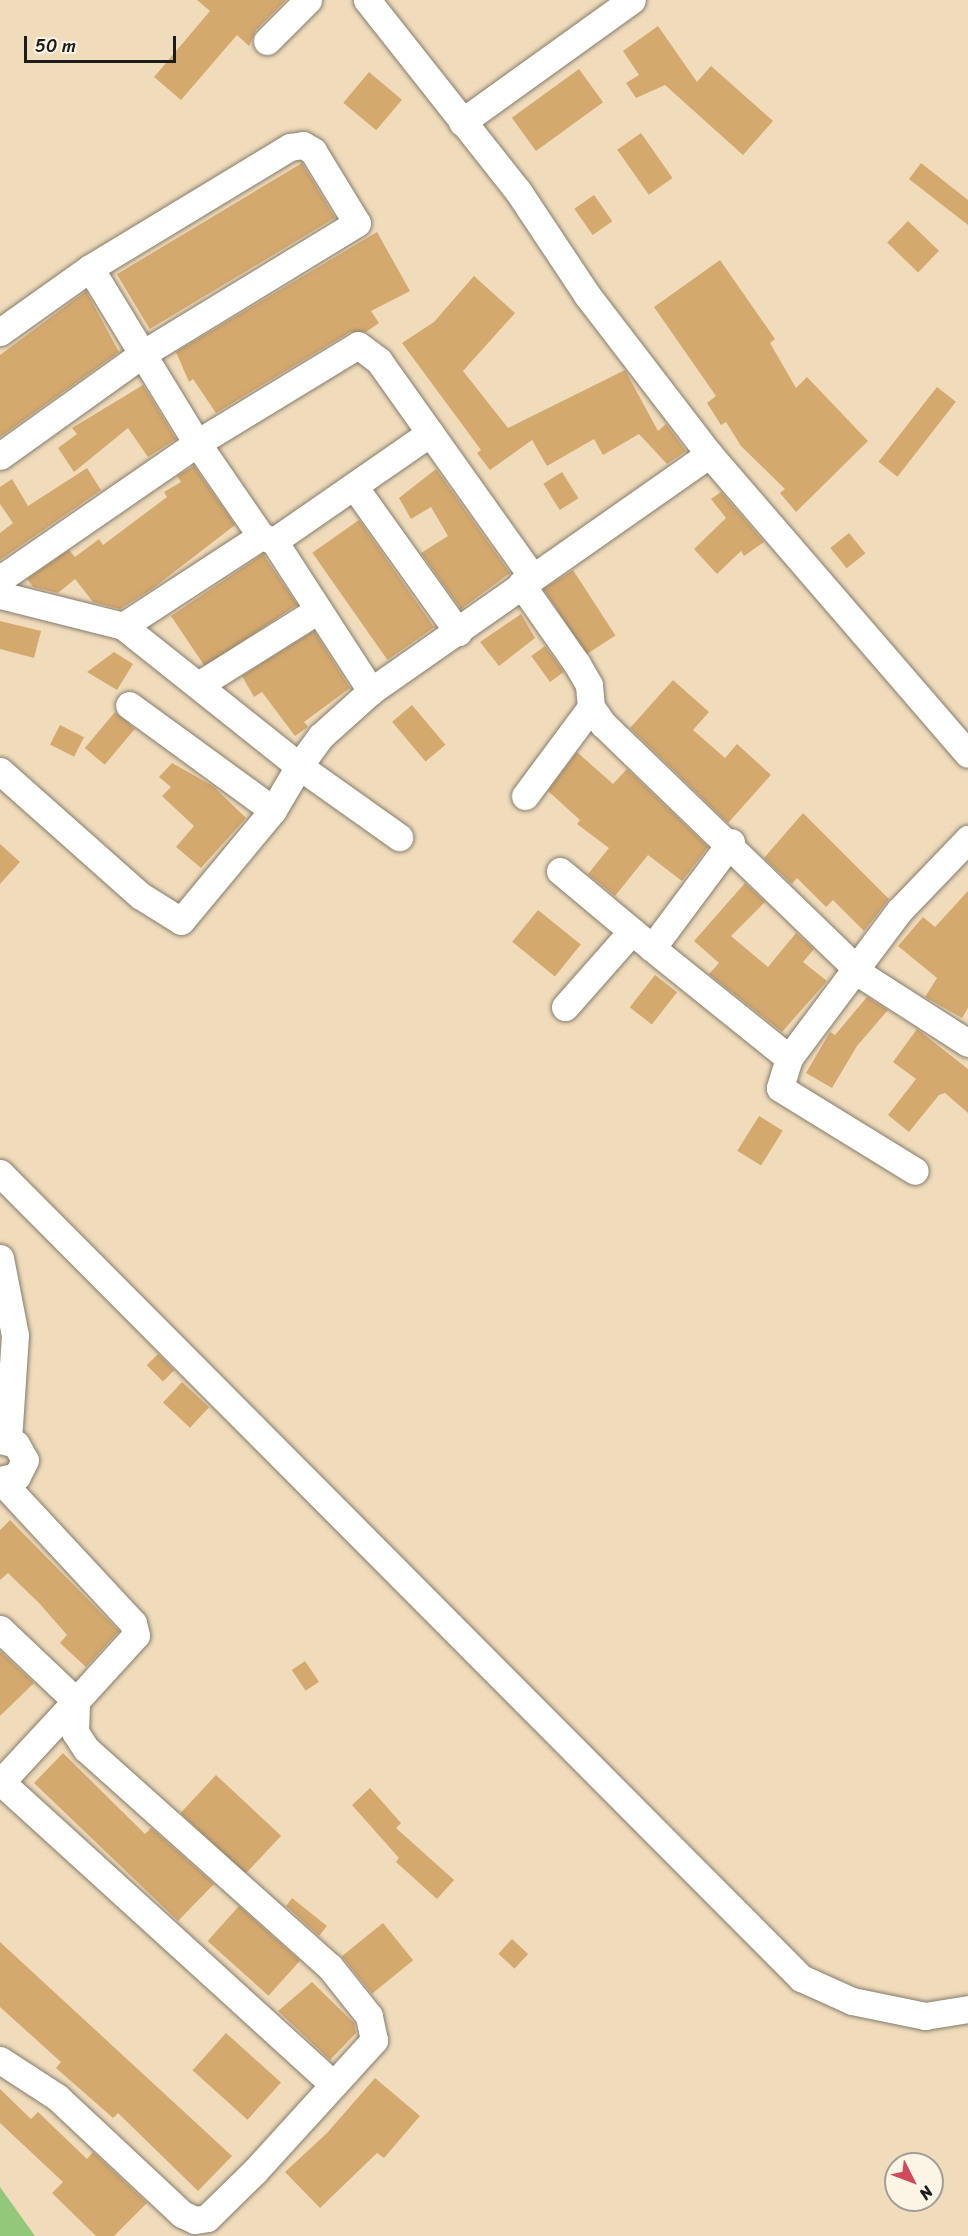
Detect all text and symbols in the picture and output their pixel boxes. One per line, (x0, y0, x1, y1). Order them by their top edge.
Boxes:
scale bar (27, 24, 178, 62)
text: 50 m (35, 30, 76, 62)
north arrow (884, 2152, 944, 2212)
text: N (912, 2179, 941, 2207)

